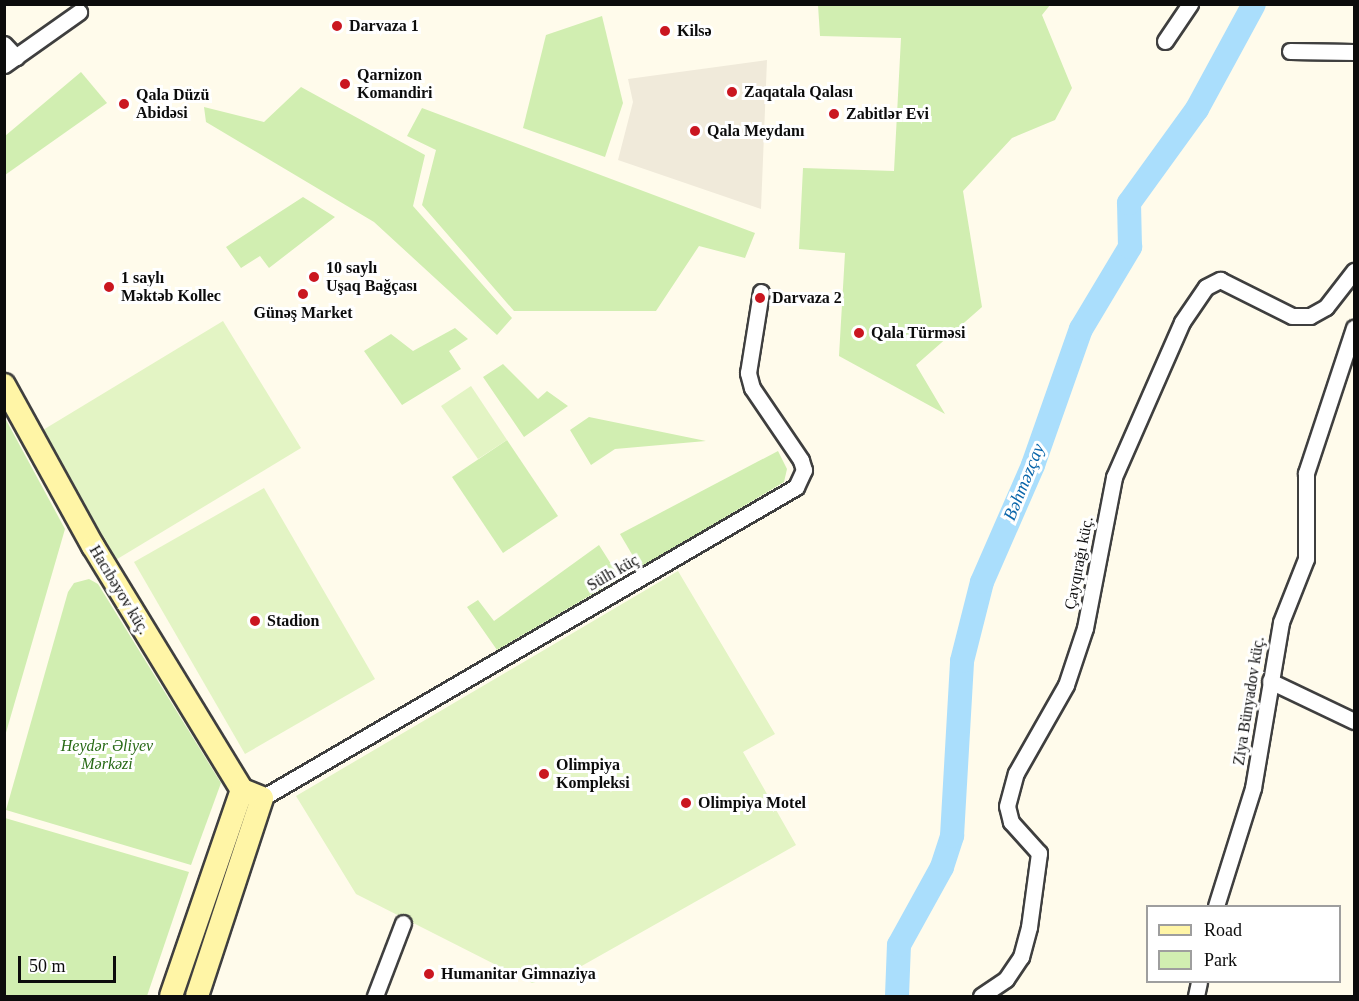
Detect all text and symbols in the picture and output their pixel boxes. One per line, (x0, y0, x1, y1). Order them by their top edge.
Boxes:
place label: Darvaza 1 (349, 16, 419, 36)
marker: Darvaza 1 (330, 19, 344, 33)
place label: Kilsə (677, 21, 712, 41)
marker: Kilsə (658, 24, 672, 38)
place label: Qarnizon Komandiri (357, 65, 433, 103)
marker: Qarnizon Komandiri (338, 77, 352, 91)
place label: Zaqatala Qalası (744, 82, 853, 102)
place label: Qala Düzü Abidəsi (136, 85, 209, 123)
marker: Zaqatala Qalası (725, 85, 739, 99)
marker: Qala Düzü Abidəsi (117, 97, 131, 111)
place label: Zabitlər Evi (846, 104, 929, 124)
marker: Zabitlər Evi (827, 107, 841, 121)
place label: Qala Meydanı (707, 121, 804, 141)
marker: Qala Meydanı (688, 124, 702, 138)
place label: 10 saylı Uşaq Bağçası (326, 258, 417, 296)
place label: 1 saylı Məktəb Kollec (121, 268, 221, 306)
marker: 10 saylı Uşaq Bağçası (307, 270, 321, 284)
marker: 1 saylı Məktəb Kollec (102, 280, 116, 294)
marker: Günəş Market (296, 287, 310, 301)
place label: Darvaza 2 (772, 288, 842, 308)
marker: Darvaza 2 (753, 291, 767, 305)
place label: Günəş Market (253, 303, 353, 323)
place label: Qala Türməsi (871, 323, 966, 343)
marker: Qala Türməsi (852, 326, 866, 340)
water label: Bəhməzçay (999, 440, 1049, 524)
street label: Çayqırağı küç. (1061, 515, 1097, 611)
street label: Hacıbəyov küç. (85, 542, 153, 638)
street label: Sülh küç (584, 551, 642, 595)
place label: Stadion (267, 611, 319, 631)
marker: Stadion (248, 614, 262, 628)
street label: Ziya Bünyadov küç. (1229, 635, 1269, 767)
park label: Heydər Əliyev Mərkəzi (61, 736, 153, 774)
place label: Olimpiya Kompleksi (556, 755, 630, 793)
marker: Olimpiya Kompleksi (537, 767, 551, 781)
place label: Olimpiya Motel (698, 793, 806, 813)
marker: Olimpiya Motel (679, 796, 693, 810)
legend (1146, 905, 1341, 983)
text: Road (1204, 920, 1242, 940)
scale bar (21, 944, 118, 982)
text: Park (1204, 950, 1237, 970)
text: 50 m (29, 956, 66, 976)
place label: Humanitar Gimnaziya (441, 964, 596, 984)
marker: Humanitar Gimnaziya (422, 967, 436, 981)

